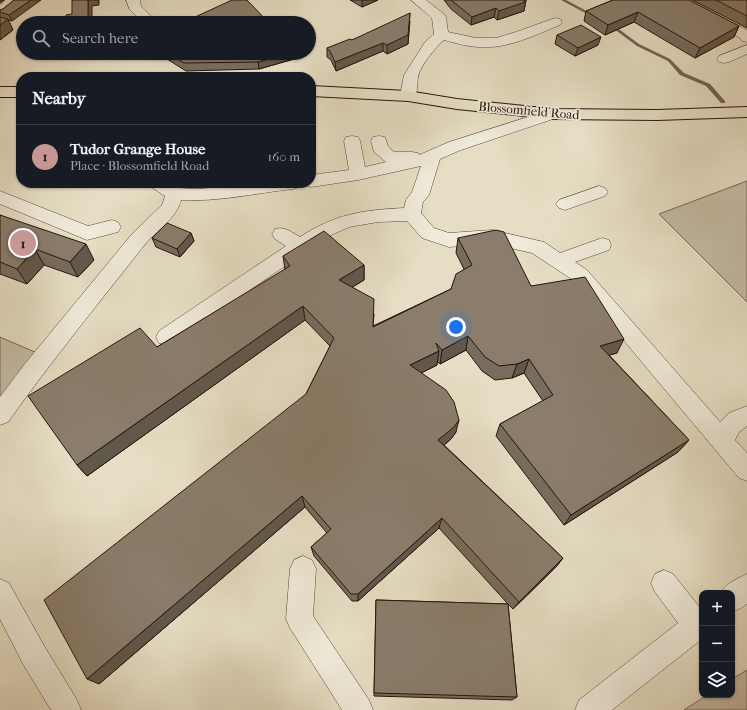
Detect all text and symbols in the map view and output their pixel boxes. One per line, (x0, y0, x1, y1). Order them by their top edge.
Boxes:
search box (16, 16, 316, 60)
icon: search (30, 27, 52, 49)
text: Search here (62, 29, 138, 47)
text: Nearby (32, 88, 86, 108)
street label: Blossomfield Road (478, 99, 581, 122)
text: Tudor Grange House (70, 140, 205, 158)
text: 1 (43, 149, 47, 164)
text: 160 m (268, 149, 300, 164)
text: Place · Blossomfield Road (70, 158, 209, 173)
pin: 1 (10, 228, 36, 258)
your location (446, 317, 466, 337)
map controls (699, 590, 735, 698)
button: + (699, 590, 735, 626)
button: − (699, 626, 735, 662)
button: layers (699, 662, 735, 698)

